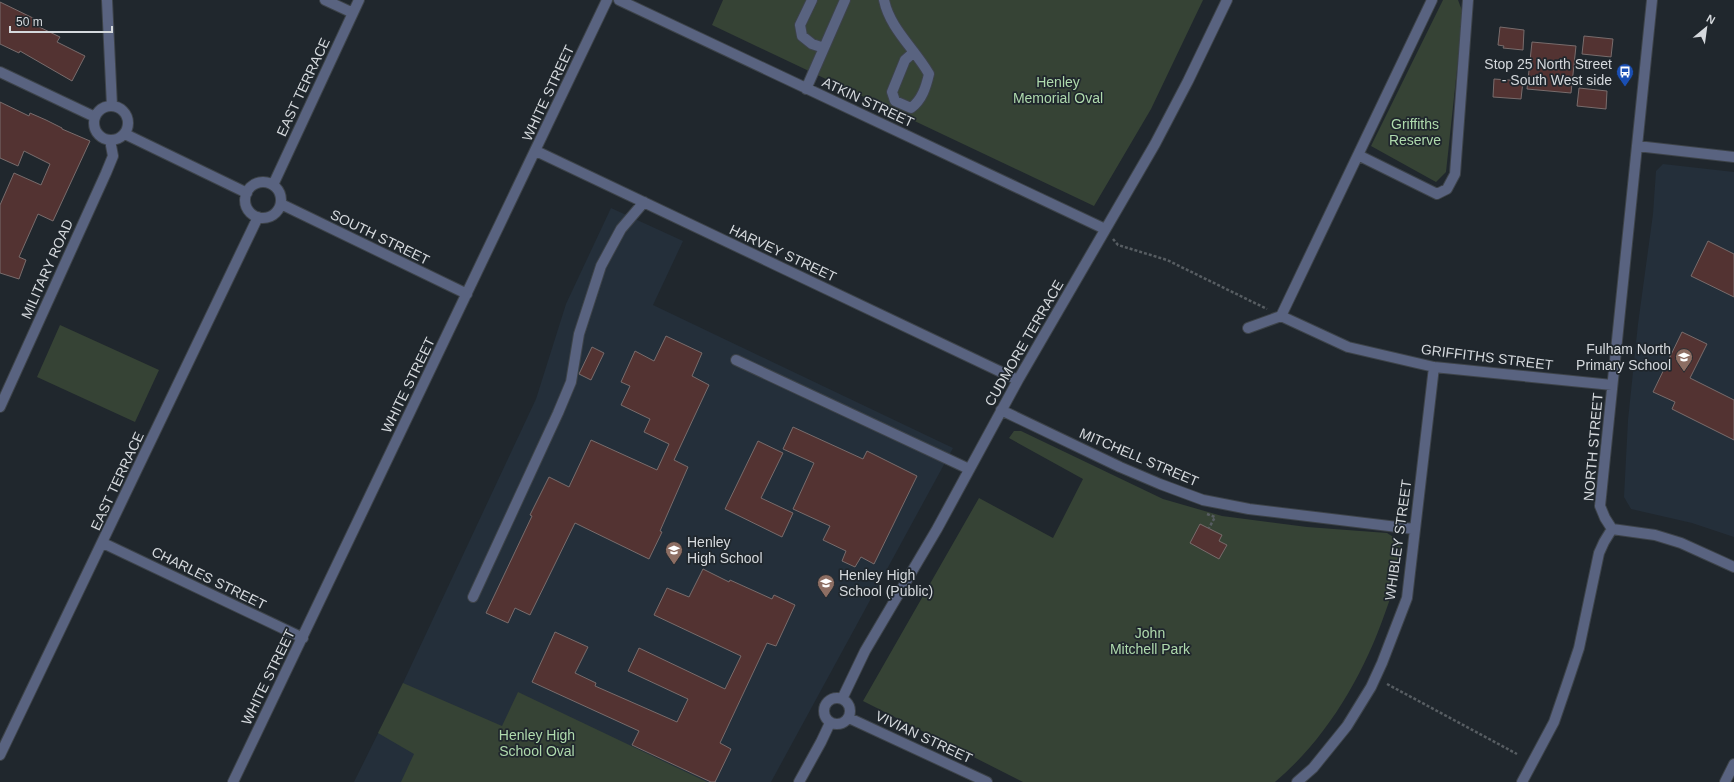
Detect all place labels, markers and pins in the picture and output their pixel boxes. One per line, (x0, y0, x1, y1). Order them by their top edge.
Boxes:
place label: Stop 25 North Street - South West side (1484, 56, 1612, 88)
bus stop icon: Stop 25 North Street - South West side (1615, 62, 1635, 87)
place label: Fulham North Primary School (1576, 341, 1671, 373)
school or university icon: Fulham North Primary School (1674, 347, 1694, 372)
place label: Henley High School (687, 534, 763, 566)
school or university icon: Henley High School (664, 540, 684, 565)
place label: Henley High School (Public) (839, 567, 933, 599)
school or university icon: Henley High School (Public) (816, 573, 836, 598)

